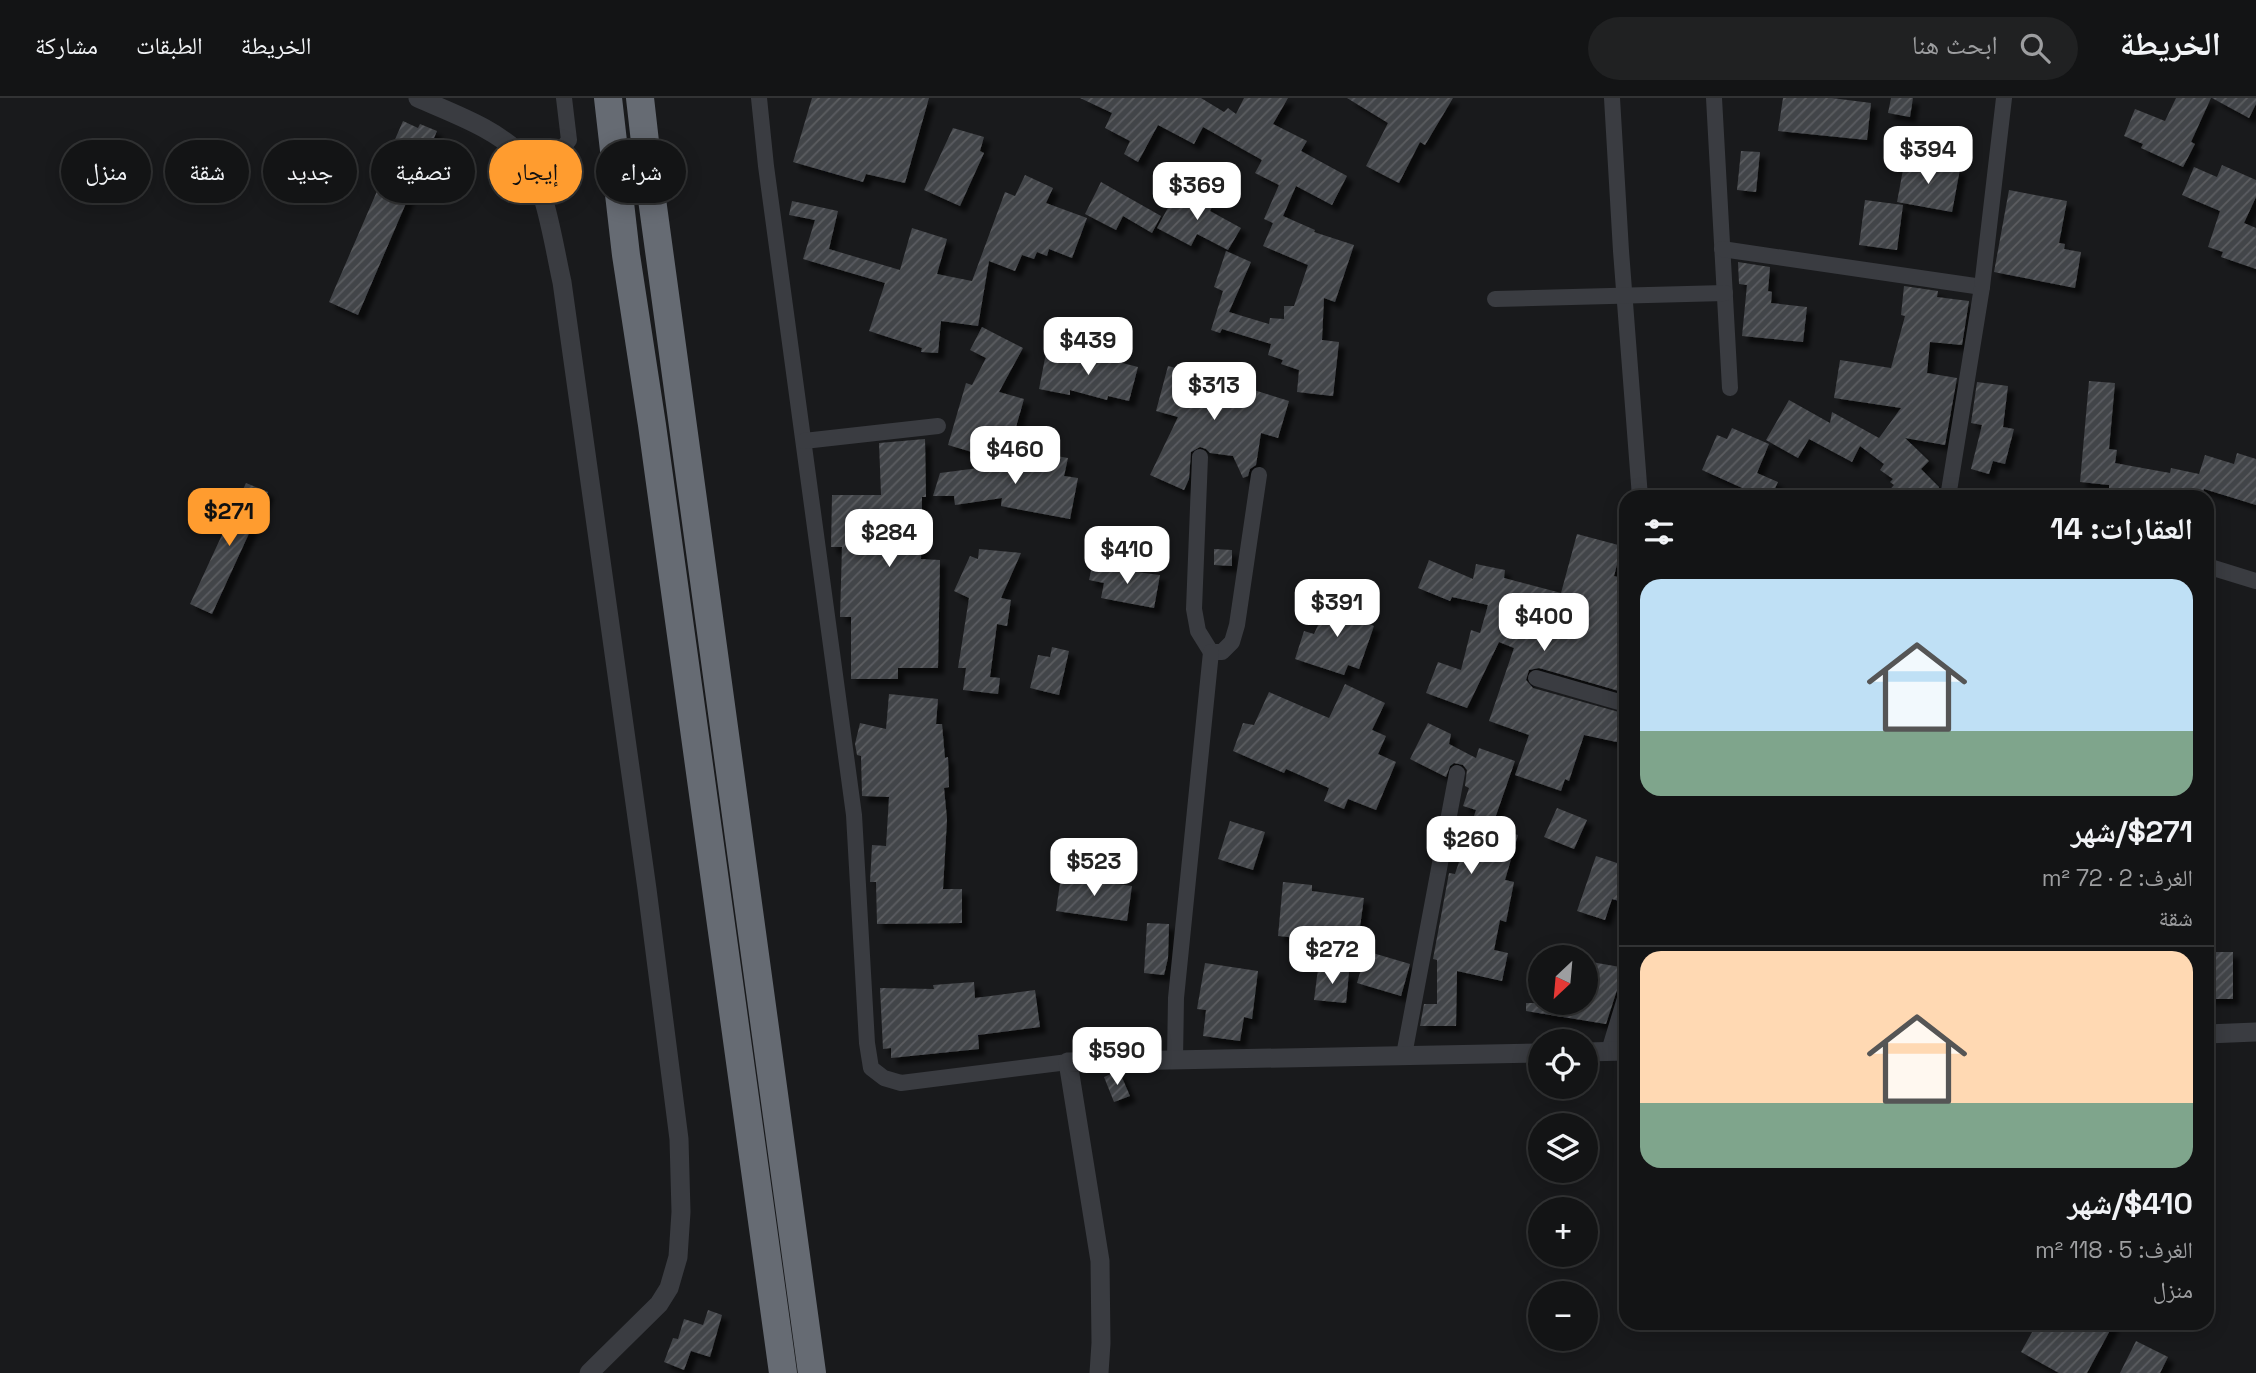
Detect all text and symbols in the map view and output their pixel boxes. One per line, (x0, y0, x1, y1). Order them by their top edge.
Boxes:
search box (1588, 17, 2078, 80)
text: الخريطة (2120, 23, 2221, 65)
text: ابحث هنا (1912, 28, 1998, 62)
icon: search (2016, 29, 2054, 67)
text: مشاركة (35, 30, 98, 61)
text: الطبقات (136, 30, 203, 61)
text: الخريطة (241, 30, 311, 61)
pin: $394 (1887, 126, 1969, 186)
text: $394 (1900, 134, 1956, 164)
chip: منزل (61, 140, 151, 203)
chip: شقة (165, 140, 249, 203)
chip: جديد (263, 140, 357, 203)
chip: تصفية (371, 140, 475, 203)
chip: إيجار (489, 140, 582, 203)
chip: شراء (596, 140, 686, 203)
pin: $369 (1156, 162, 1238, 222)
text: $369 (1169, 170, 1225, 200)
pin: $439 (1047, 317, 1129, 377)
text: $439 (1060, 325, 1116, 355)
pin: $313 (1173, 362, 1255, 422)
text: $313 (1188, 370, 1240, 400)
pin: $460 (974, 426, 1056, 486)
text: $460 (986, 434, 1044, 464)
pin: $271 (188, 489, 270, 548)
text: $271 (204, 496, 254, 526)
text: العقارات: 14 (2050, 509, 2193, 548)
pin: $284 (848, 510, 930, 569)
icon: filters (1640, 513, 1678, 551)
text: $284 (861, 517, 917, 547)
pin: $410 (1086, 526, 1168, 586)
text: $410 (1101, 534, 1154, 564)
pin: $391 (1296, 580, 1378, 639)
text: $391 (1311, 587, 1363, 617)
pin: $400 (1503, 594, 1585, 653)
text: $400 (1515, 601, 1573, 631)
icon: home (1854, 624, 1980, 750)
text: $271/شهر (2071, 812, 2193, 851)
pin: $260 (1430, 816, 1512, 876)
text: $260 (1443, 824, 1499, 854)
pin: $523 (1053, 838, 1135, 898)
text: $523 (1066, 846, 1122, 876)
text: الغرف: 2 · 72 m² (2042, 863, 2193, 893)
text: شقة (2159, 903, 2193, 933)
pin: $272 (1291, 926, 1373, 986)
text: $272 (1305, 934, 1359, 964)
north arrow (1528, 945, 1598, 1015)
map controls (1528, 945, 1598, 1351)
icon: home (1854, 996, 1980, 1122)
pin: $590 (1076, 1028, 1158, 1087)
button: locate (1528, 1029, 1598, 1099)
text: $590 (1089, 1035, 1145, 1065)
button: layers (1528, 1113, 1598, 1183)
text: $410/شهر (2067, 1184, 2193, 1223)
button: + (1528, 1197, 1598, 1267)
text: الغرف: 5 · 118 m² (2035, 1235, 2193, 1265)
text: منزل (2153, 1275, 2193, 1305)
button: − (1528, 1281, 1598, 1351)

